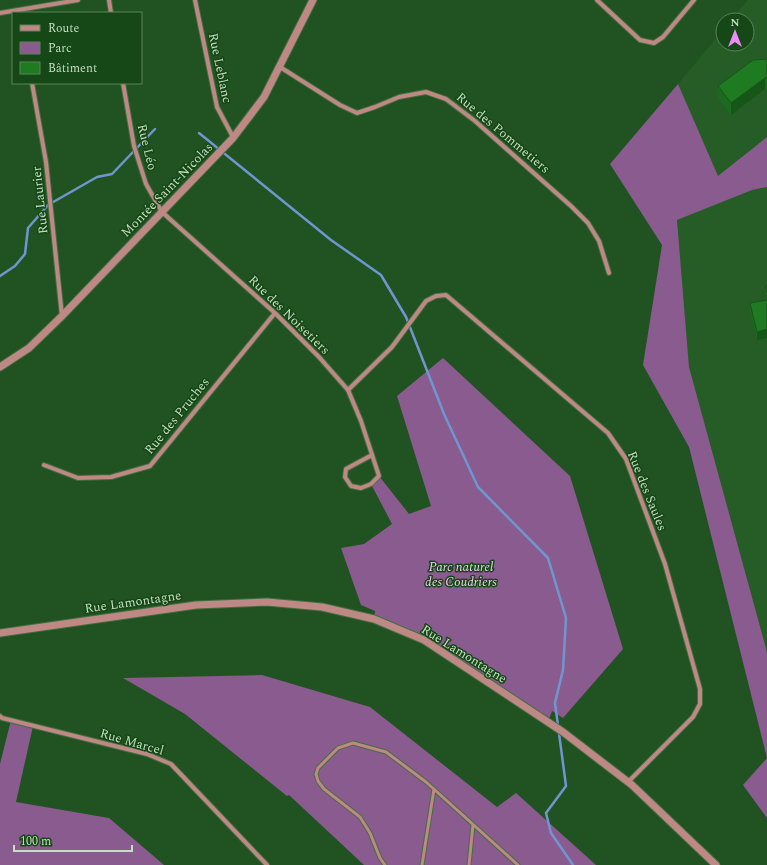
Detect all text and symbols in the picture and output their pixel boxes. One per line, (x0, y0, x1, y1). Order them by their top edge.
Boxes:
legend (12, 12, 142, 84)
north arrow (715, 12, 755, 52)
text: N (731, 14, 740, 31)
text: Route (48, 19, 79, 38)
street label: Rue Leblanc (203, 31, 237, 105)
text: Parc (48, 39, 72, 58)
text: Bâtiment (48, 59, 97, 78)
street label: Rue des Pommetiers (452, 88, 554, 178)
street label: Rue Léo (132, 122, 162, 172)
street label: Montée Saint-Nicolas (116, 138, 218, 242)
street label: Rue Laurier (27, 165, 53, 235)
street label: Rue des Noisetiers (244, 271, 334, 359)
street label: Rue des Pruches (140, 373, 214, 459)
street label: Rue des Saules (622, 448, 672, 534)
park label: Parc naturel des Coudriers (425, 557, 497, 592)
street label: Rue Lamontagne (83, 585, 183, 619)
street label: Rue Lamontagne (417, 620, 511, 688)
street label: Rue Marcel (98, 723, 167, 761)
scale bar (14, 827, 132, 853)
text: 100 m (20, 832, 51, 851)

